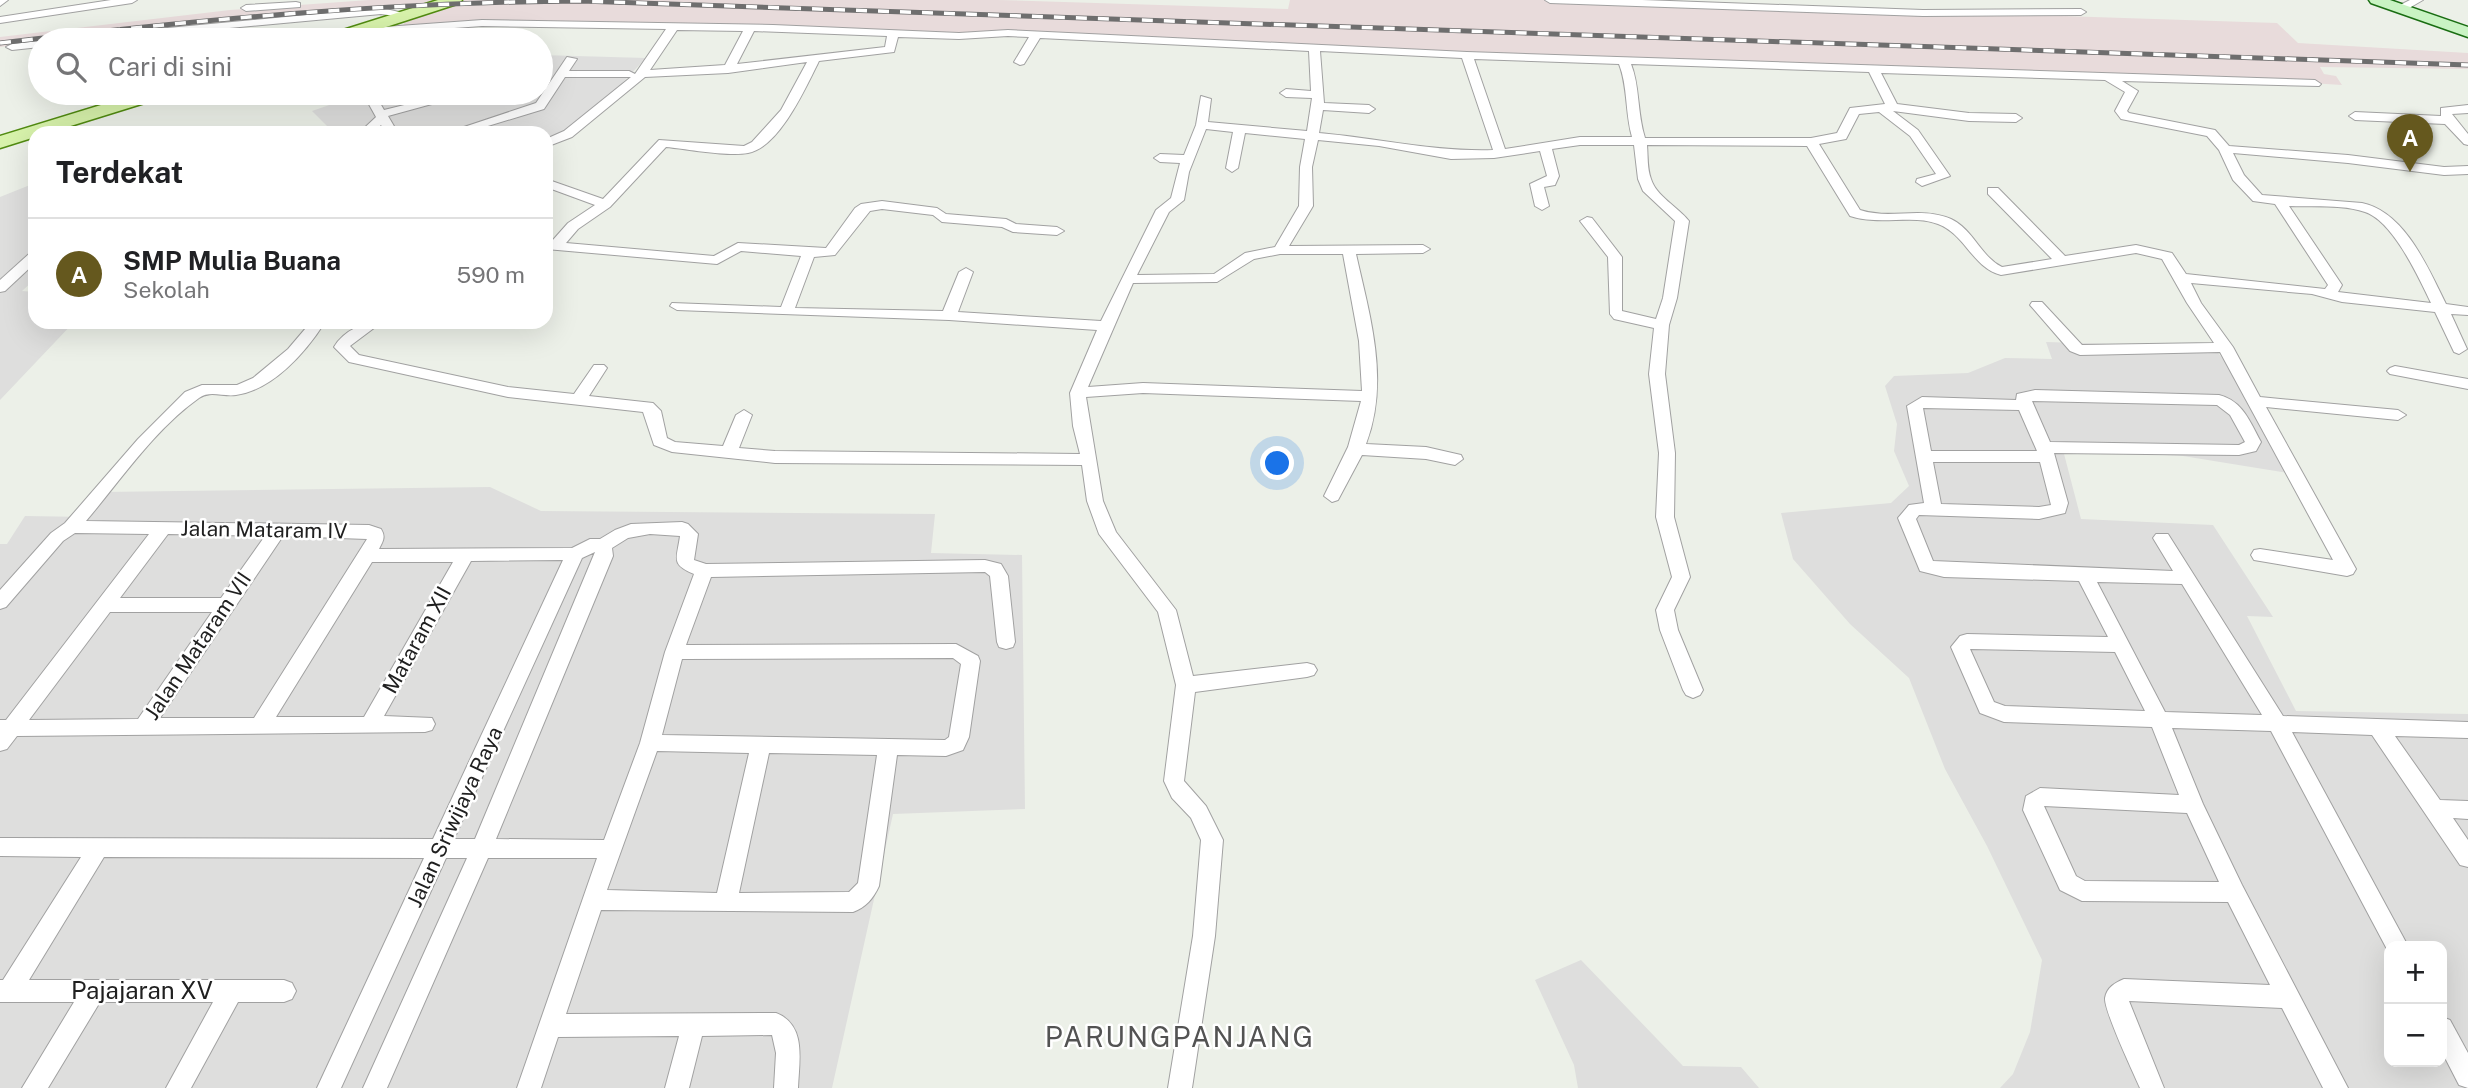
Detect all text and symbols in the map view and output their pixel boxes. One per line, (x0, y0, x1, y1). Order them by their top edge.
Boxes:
search box (28, 28, 553, 105)
icon: search (52, 48, 90, 86)
text: Cari di sini (108, 51, 232, 82)
pin: A (2387, 114, 2433, 172)
text: Terdekat (56, 154, 183, 190)
text: SMP Mulia Buana (123, 245, 341, 276)
text: A (71, 261, 87, 288)
text: 590 m (456, 261, 525, 288)
text: Sekolah (123, 276, 210, 303)
your location (1260, 446, 1294, 480)
street label: Jalan Mataram IV (180, 516, 348, 543)
street label: Jalan Mataram VII (139, 567, 256, 724)
street label: Mataram XII (377, 582, 456, 698)
street label: Jalan Sriwijaya Raya (402, 723, 507, 911)
map controls (2384, 941, 2447, 1067)
button: + (2384, 941, 2447, 1004)
street label: Pajajaran XV (71, 976, 213, 1004)
button: − (2384, 1004, 2447, 1067)
district label: PARUNGPANJANG (1045, 1020, 1315, 1053)

